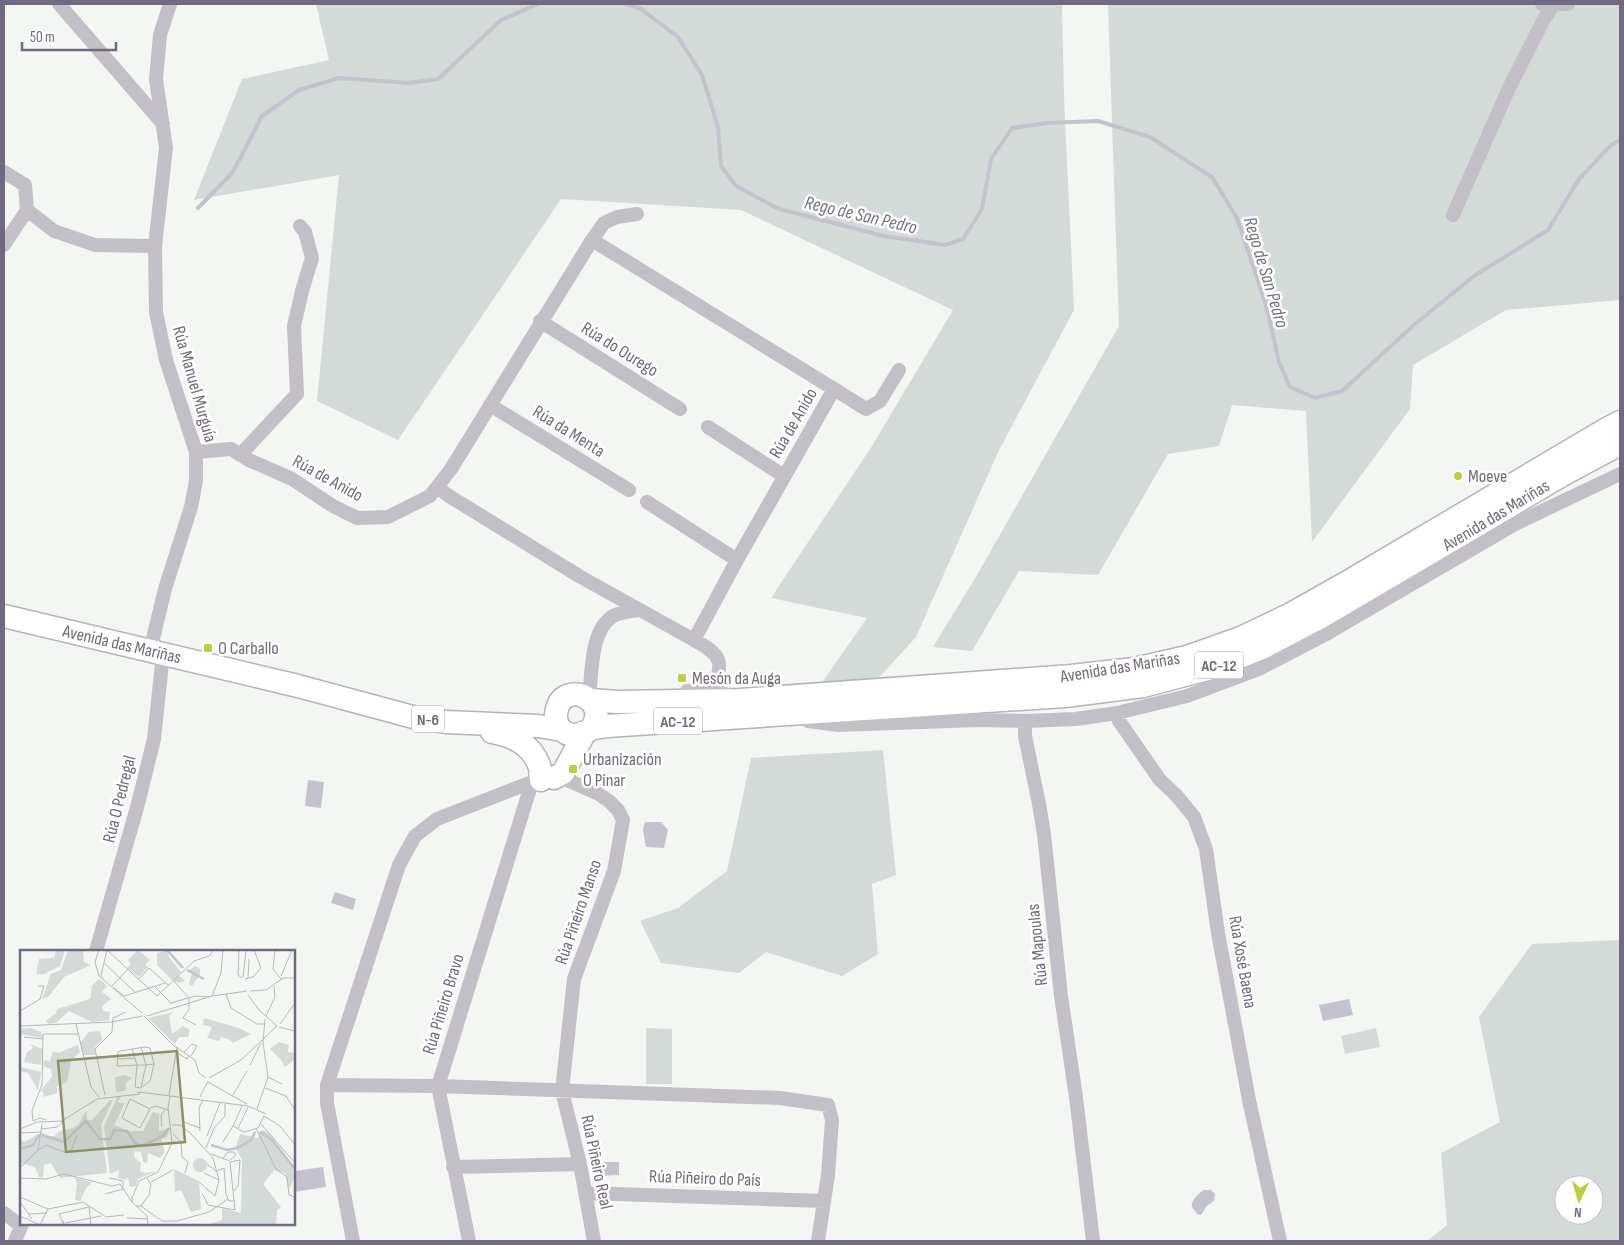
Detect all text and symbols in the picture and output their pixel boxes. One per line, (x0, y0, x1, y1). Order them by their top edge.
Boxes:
scale bar (22, 20, 116, 52)
text: 50 m (30, 28, 55, 47)
water label: Rego de San Pedro (802, 191, 919, 240)
water label: Rego de San Pedro (1238, 214, 1293, 331)
street label: Rúa do Ourego (577, 318, 662, 381)
street label: Rúa Manuel Murguía (168, 324, 221, 445)
street label: Rúa de Anido (765, 385, 822, 462)
street label: Rúa da Menta (529, 401, 609, 462)
street label: Rúa de Anido (289, 451, 367, 506)
place label: Moeve (1468, 466, 1507, 487)
marker: Moeve (1452, 470, 1464, 482)
street label: Avenida das Mariñas (1438, 475, 1553, 556)
street label: Avenida das Mariñas (60, 620, 183, 668)
place label: O Carballo (218, 638, 279, 659)
marker: O Carballo (202, 642, 214, 654)
street label: Avenida das Mariñas (1058, 648, 1181, 687)
road number: AC-12 (1195, 652, 1243, 678)
place label: Mesón da Auga (692, 668, 781, 689)
marker: Mesón da Auga (676, 672, 688, 684)
road number: N-6 (412, 706, 444, 732)
road number: AC-12 (654, 708, 702, 734)
place label: Urbanización O Pinar (583, 749, 662, 791)
street label: Rúa O Pedregal (99, 753, 140, 845)
marker: Urbanización O Pinar (567, 763, 579, 775)
street label: Rúa Piñeiro Manso (551, 857, 606, 967)
street label: Rúa Mapoulas (1023, 903, 1052, 987)
street label: Rúa Xosé Baena (1224, 914, 1261, 1010)
inset map (20, 950, 295, 1225)
street label: Rúa Piñeiro Bravo (418, 951, 469, 1057)
street label: Rúa Piñeiro Real (576, 1113, 617, 1211)
street label: Rúa Piñeiro do País (649, 1166, 761, 1191)
north arrow (1554, 1175, 1604, 1225)
text: N (1573, 1204, 1582, 1221)

